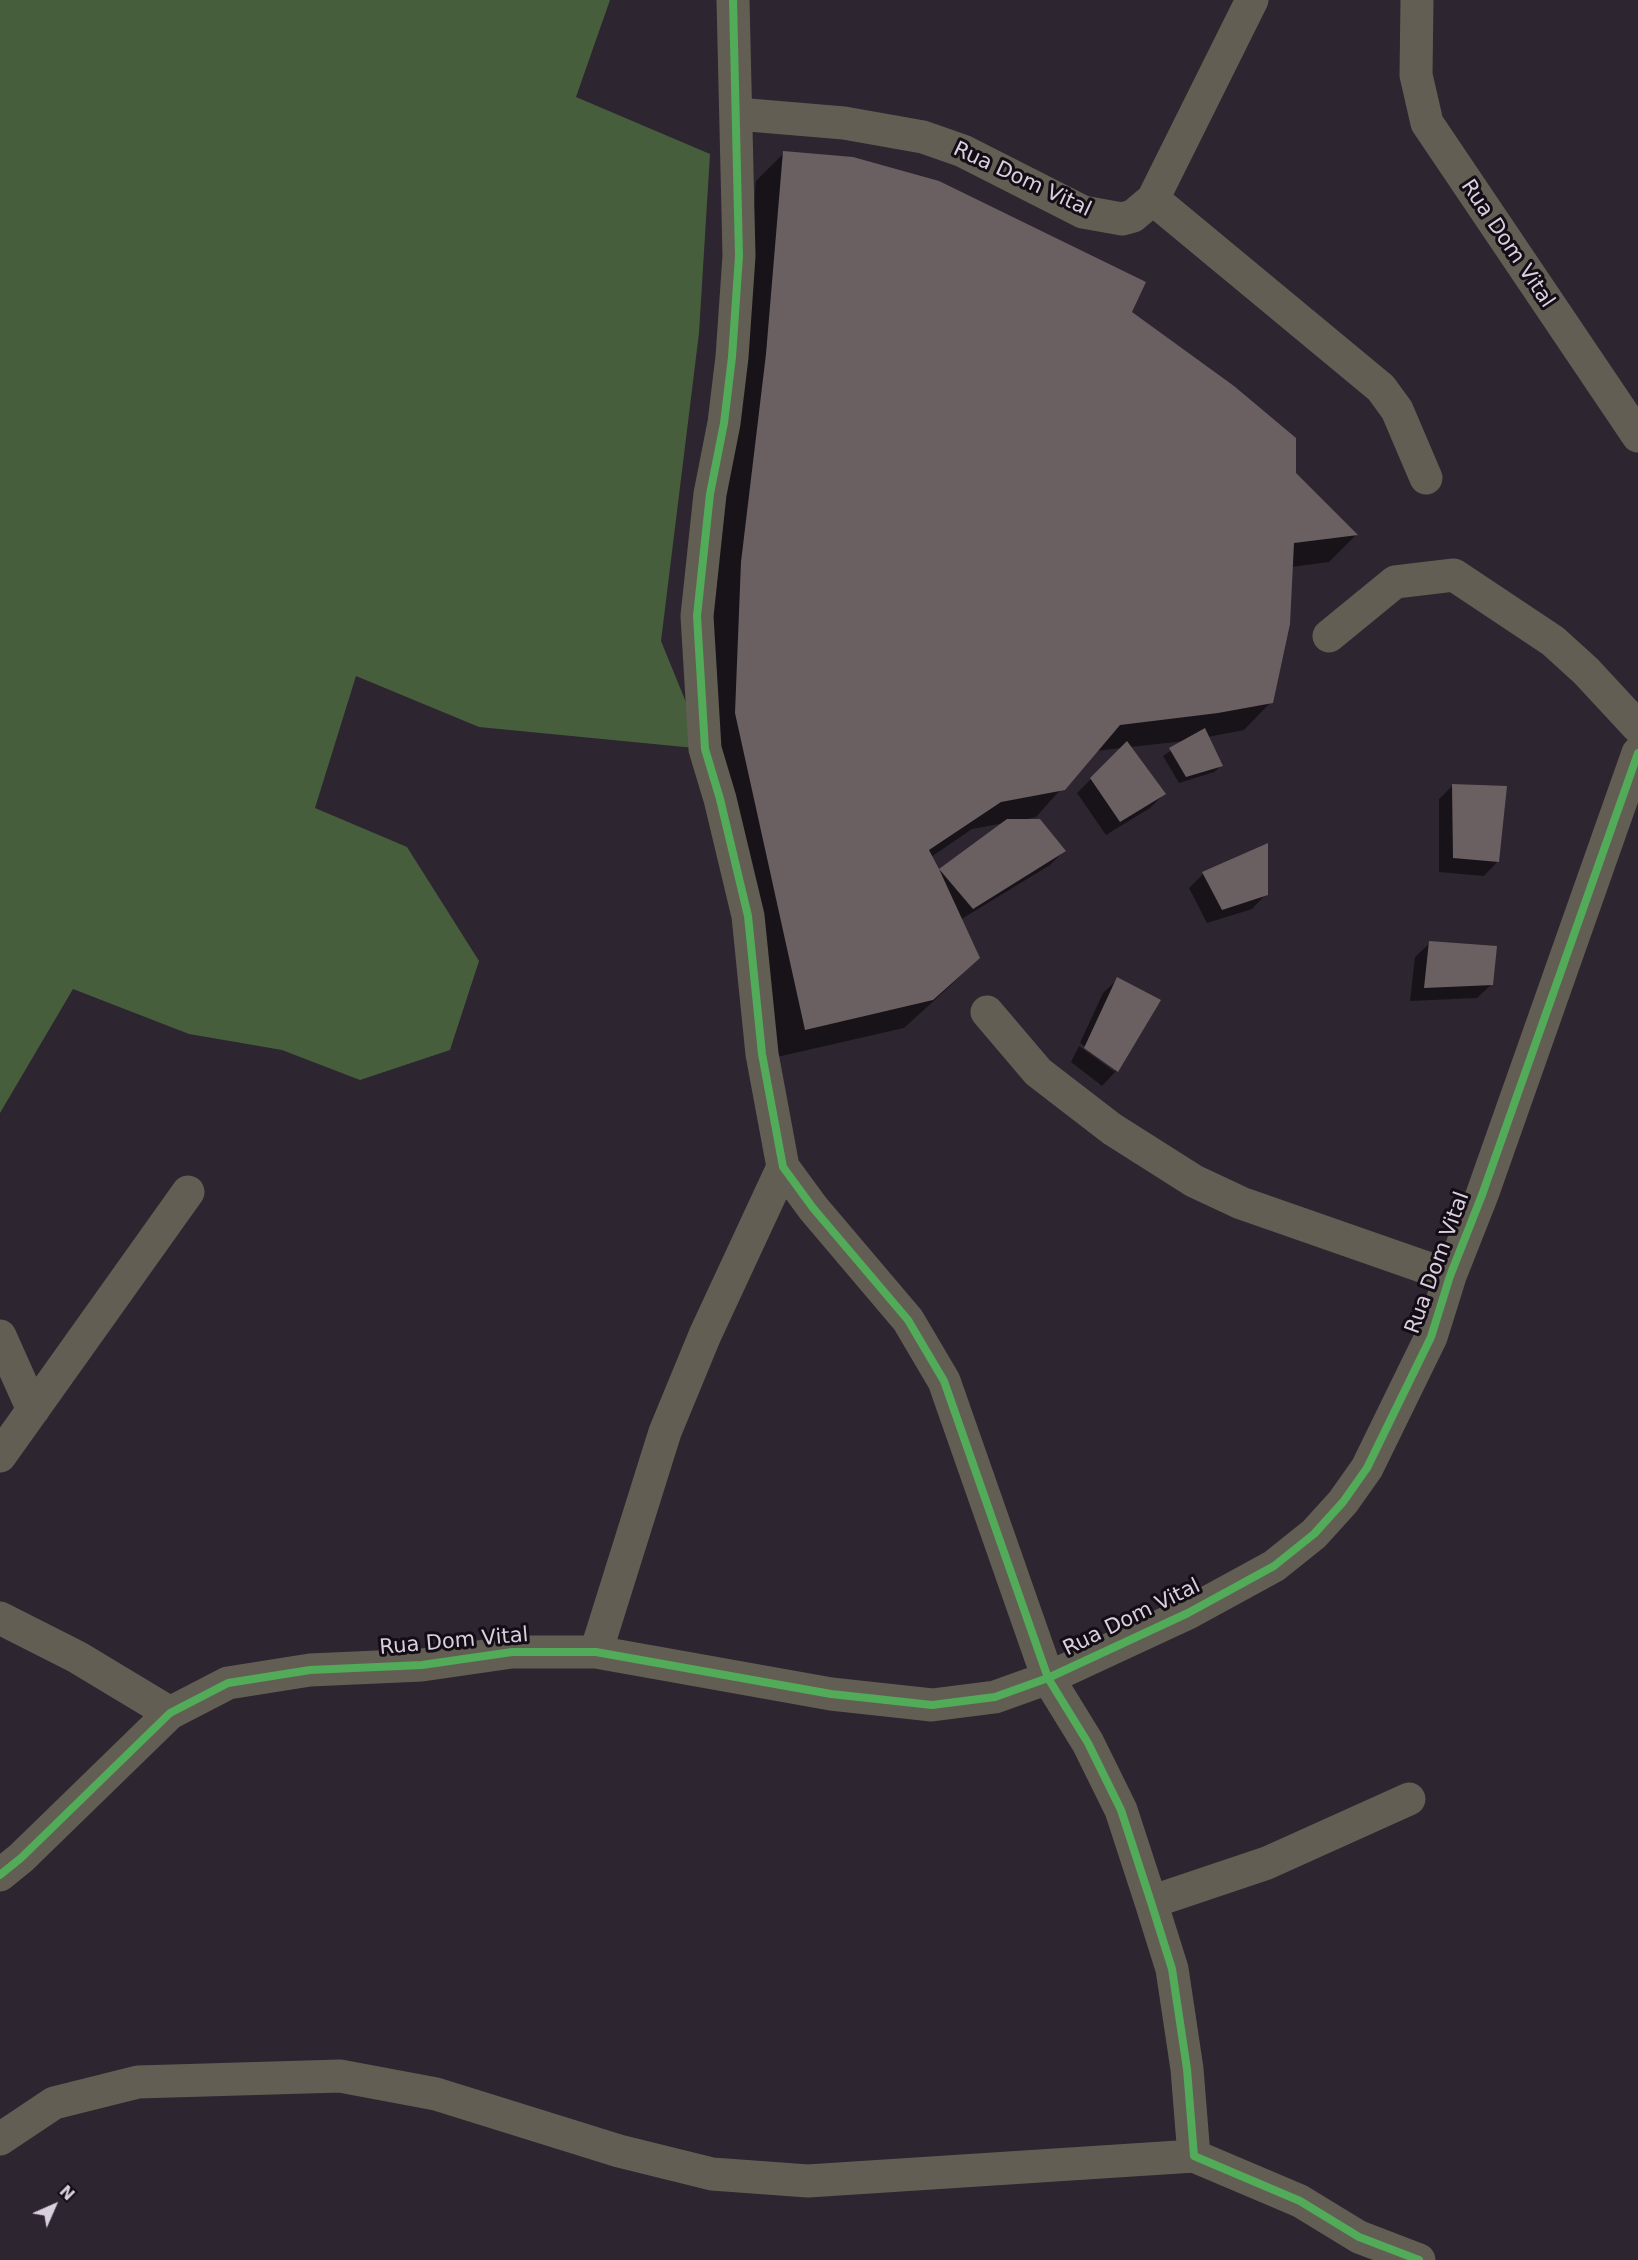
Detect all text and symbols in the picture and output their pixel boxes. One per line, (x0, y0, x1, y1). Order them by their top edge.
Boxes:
street label: Rua Dom Vital (949, 137, 1095, 223)
street label: Rua Dom Vital (1455, 175, 1559, 313)
street label: Rua Dom Vital (1401, 1189, 1475, 1337)
street label: Rua Dom Vital (1059, 1574, 1205, 1662)
street label: Rua Dom Vital (379, 1623, 529, 1661)
north arrow (24, 2176, 84, 2236)
text: N (56, 2181, 79, 2204)

